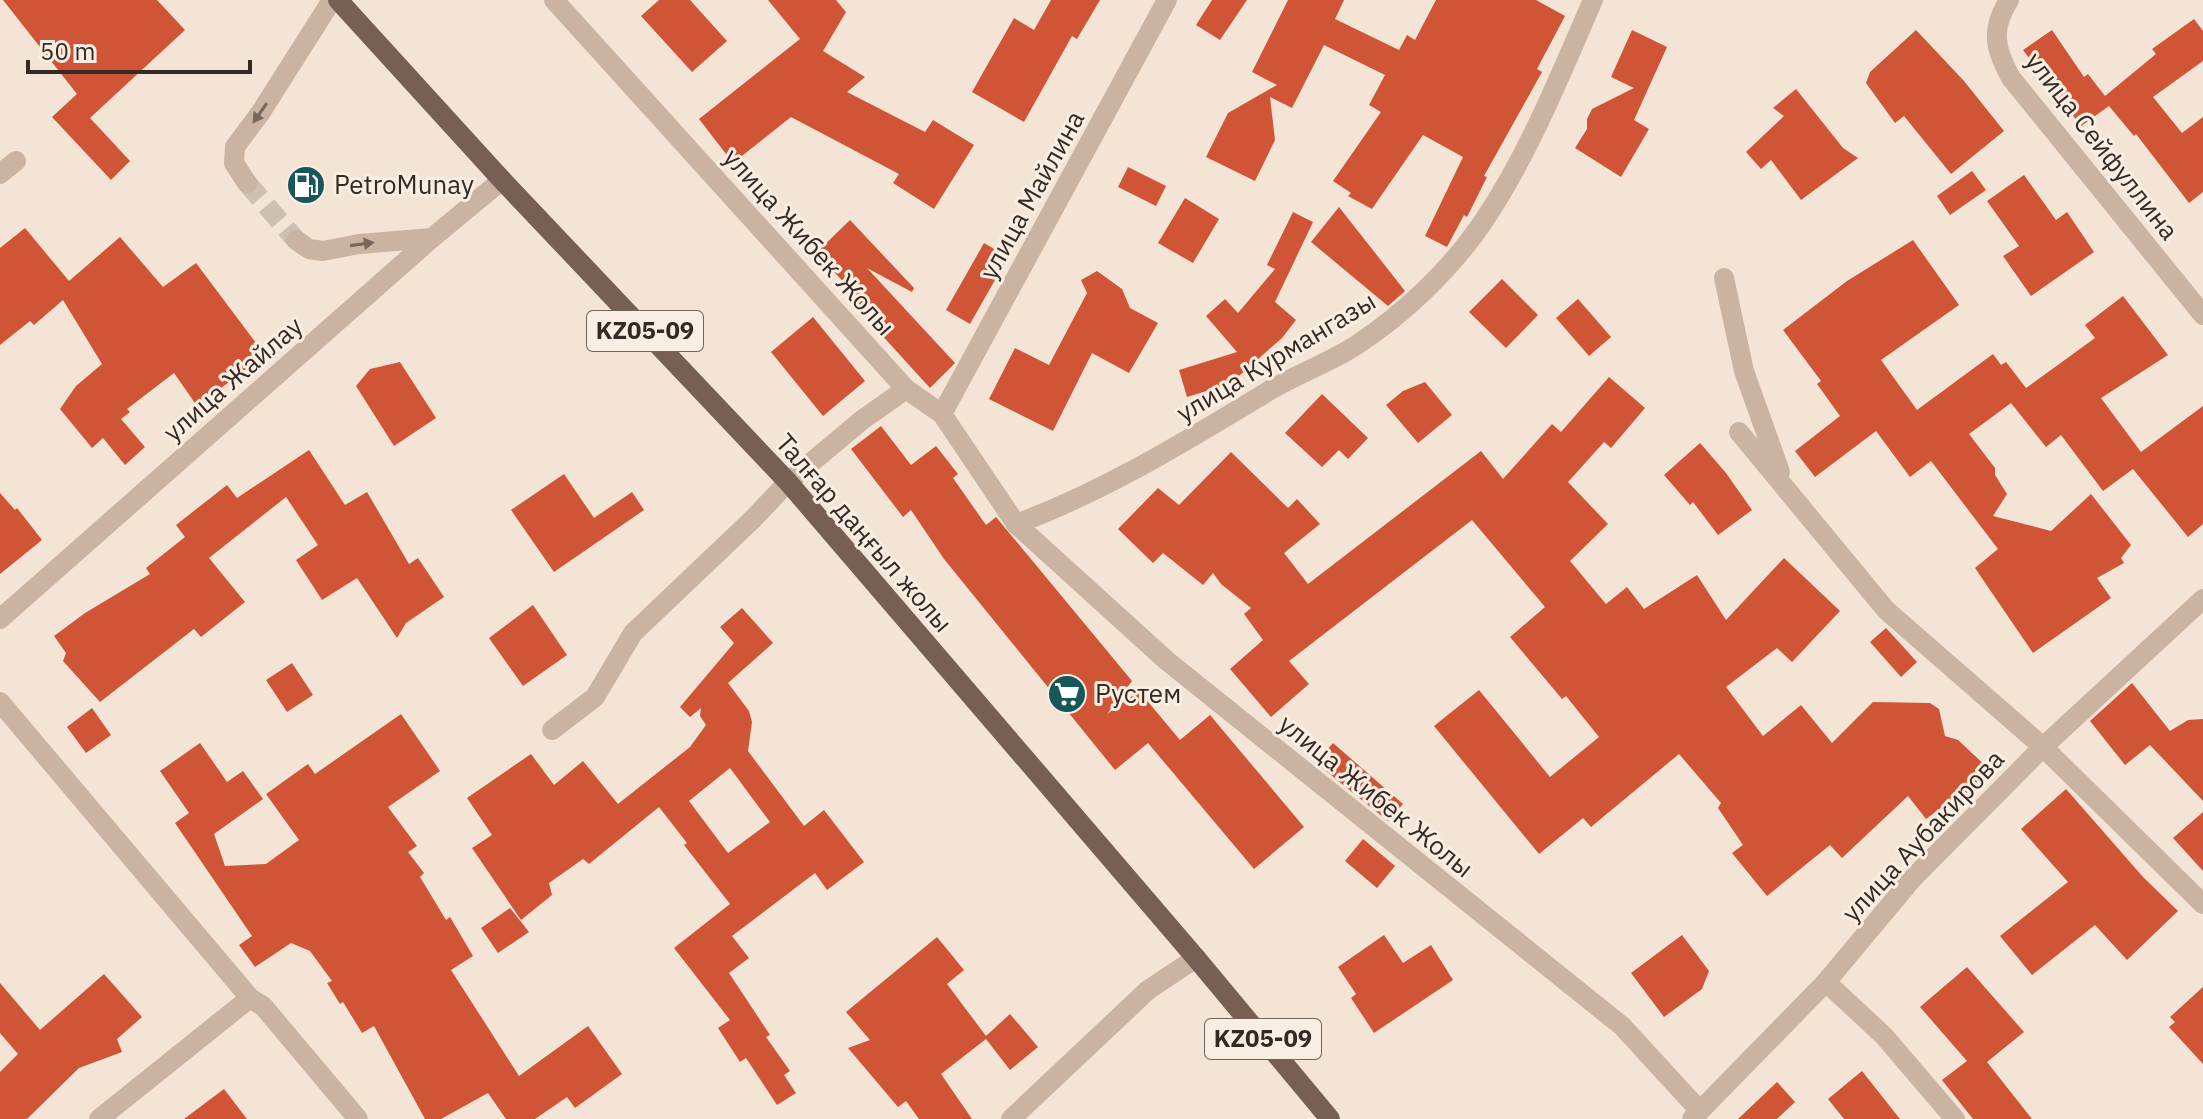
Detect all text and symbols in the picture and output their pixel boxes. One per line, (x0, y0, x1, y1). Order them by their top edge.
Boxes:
scale bar (28, 24, 250, 74)
text: 50 m (40, 35, 95, 67)
street label: улица Сейфуллина (2019, 44, 2187, 246)
one-way arrow (252, 102, 268, 124)
street label: улица Майлина (971, 104, 1092, 285)
street label: улица Жибек Жолы (717, 141, 903, 342)
fuel station icon: PetroMunay (285, 164, 327, 206)
place label: PetroMunay (334, 167, 474, 201)
one-way arrow (350, 237, 375, 250)
street label: улица Курмангазы (1170, 283, 1381, 429)
street label: улица Жайлау (156, 308, 309, 448)
road number: KZ05-09 (587, 311, 703, 351)
street label: Талғар даңғыл жолы (769, 426, 961, 639)
supermarket icon: Рустем (1046, 673, 1088, 715)
place label: Рустем (1095, 676, 1181, 710)
street label: улица Жибек Жолы (1272, 706, 1481, 884)
street label: улица Аубакирова (1834, 742, 2011, 929)
road number: KZ05-09 (1205, 1019, 1321, 1059)

